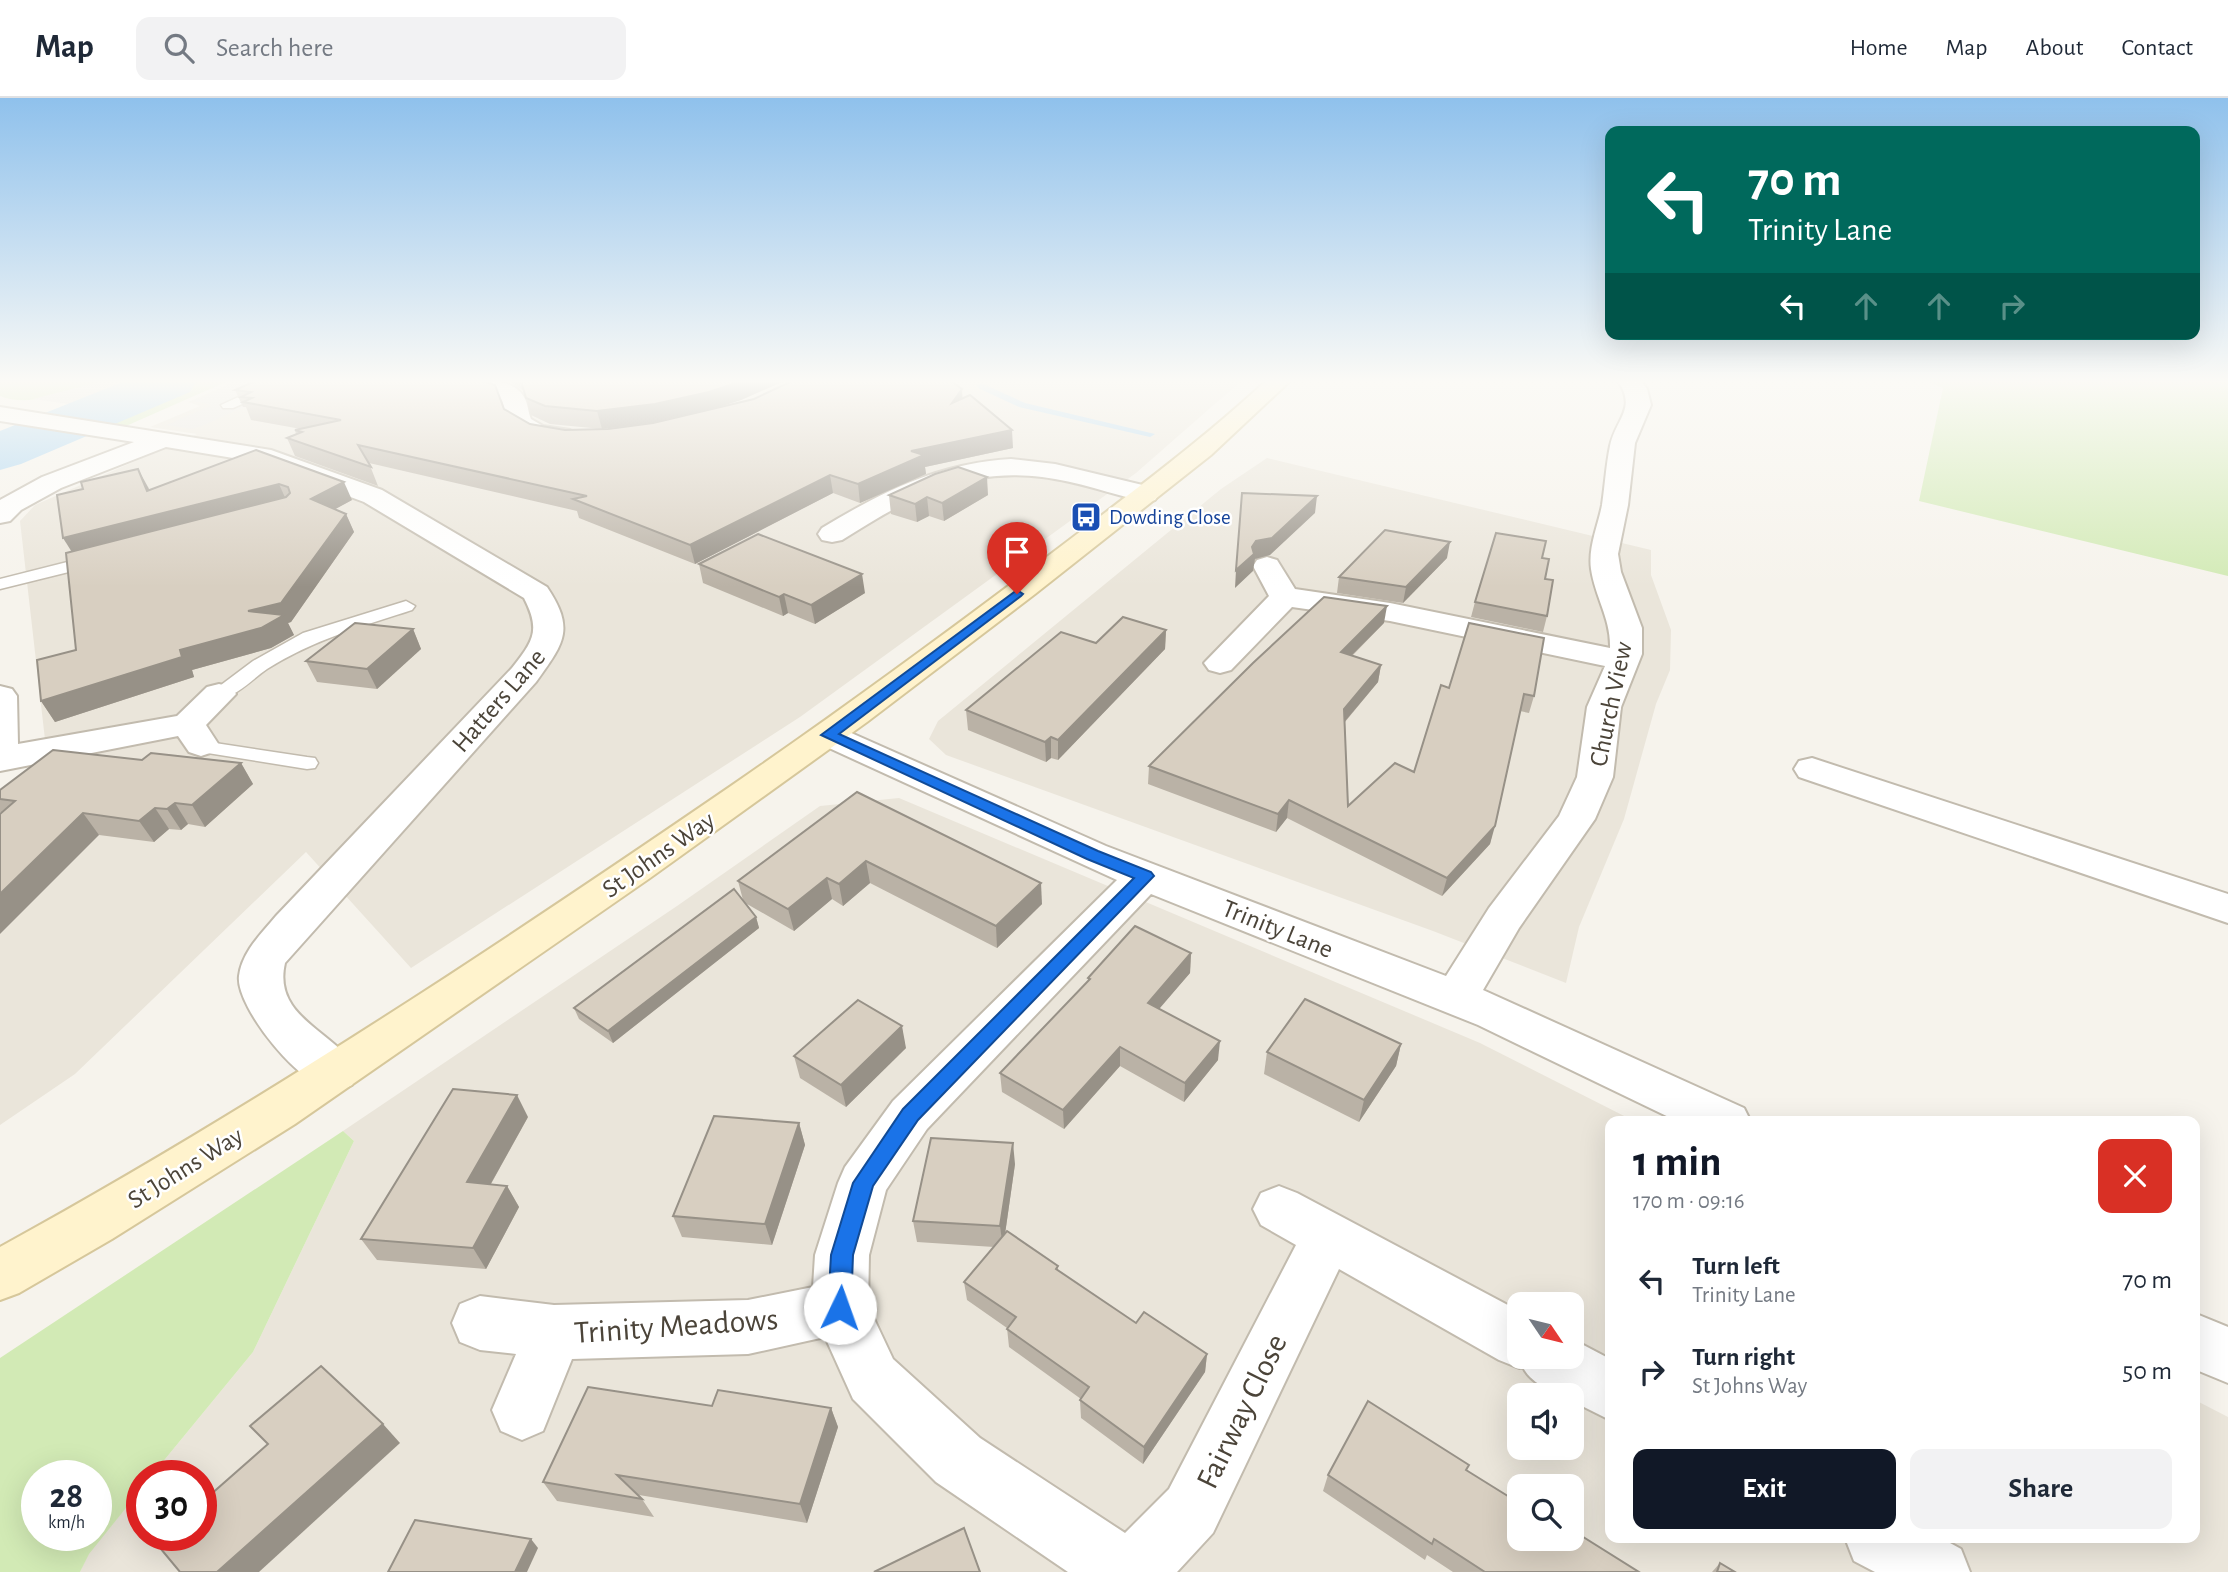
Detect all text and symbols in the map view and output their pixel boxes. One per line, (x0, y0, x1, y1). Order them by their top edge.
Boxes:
search box (136, 17, 626, 80)
icon: search (160, 29, 198, 67)
text: Map (35, 31, 94, 64)
text: Search here (216, 35, 334, 61)
text: Home (1850, 36, 1908, 60)
text: Map (1946, 36, 1988, 60)
text: About (2026, 36, 2083, 60)
text: Contact (2121, 36, 2193, 60)
icon: left (1633, 154, 1724, 245)
text: 70 m (1748, 156, 1842, 205)
text: Trinity Lane (1748, 214, 1892, 246)
icon: left (1774, 287, 1812, 325)
icon: ahead (1847, 287, 1885, 325)
icon: ahead (1920, 287, 1958, 325)
icon: right (1993, 287, 2031, 325)
bus stop icon: Dowding Close (1069, 500, 1103, 534)
place label: Dowding Close (1109, 507, 1231, 528)
pin (987, 522, 1047, 594)
icon: arrive (998, 533, 1036, 571)
street label: Church View (1585, 639, 1637, 769)
street label: Hatters Lane (447, 644, 550, 757)
street label: St Johns Way (598, 807, 719, 903)
street label: Trinity Lane (1218, 895, 1337, 963)
street label: St Johns Way (123, 1122, 248, 1213)
button: close (2098, 1139, 2172, 1213)
text: 1 min (1633, 1141, 1722, 1183)
text: 170 m · 09:16 (1633, 1190, 1745, 1213)
text: Turn left (1692, 1253, 1780, 1279)
icon: left (1633, 1262, 1671, 1300)
text: 70 m (2122, 1267, 2172, 1293)
position arrow (803, 1271, 877, 1345)
text: Trinity Lane (1692, 1284, 1796, 1307)
north arrow (1507, 1292, 1584, 1368)
map controls (1507, 1292, 1584, 1551)
street label: Trinity Meadows (573, 1303, 779, 1349)
street label: Fairway Close (1191, 1329, 1293, 1494)
text: Turn right (1692, 1344, 1795, 1370)
icon: right (1633, 1353, 1671, 1391)
text: 50 m (2122, 1358, 2172, 1384)
text: St Johns Way (1692, 1375, 1807, 1398)
button: sound (1507, 1383, 1584, 1460)
button: Exit (1633, 1449, 1896, 1529)
button: Share (1910, 1449, 2172, 1529)
speed limit sign: 30 (126, 1460, 217, 1551)
button: search (1507, 1474, 1584, 1551)
text: 28 (50, 1479, 83, 1514)
text: km/h (48, 1514, 85, 1532)

